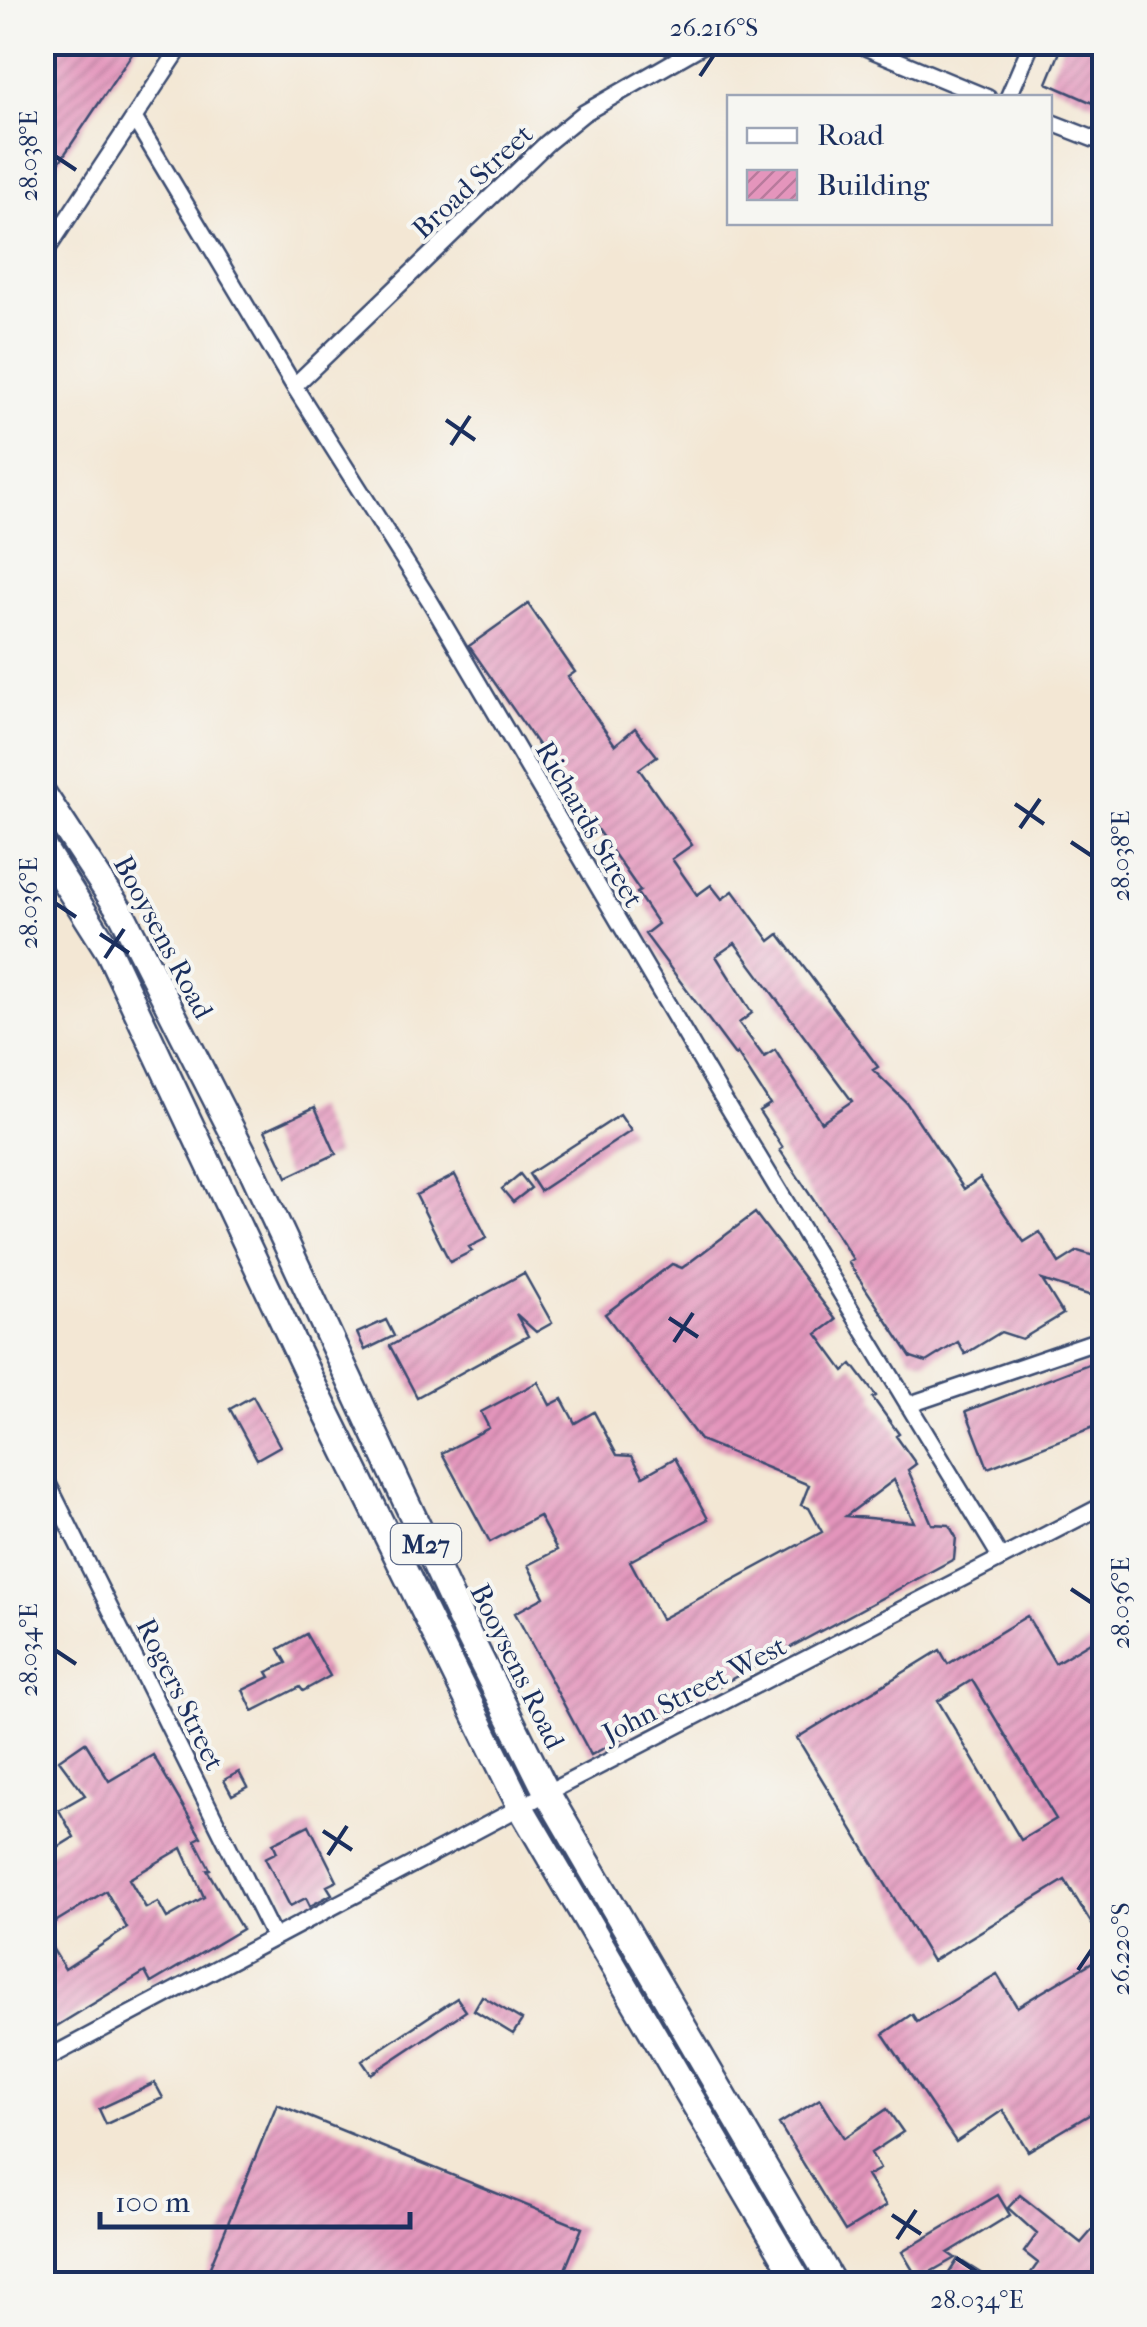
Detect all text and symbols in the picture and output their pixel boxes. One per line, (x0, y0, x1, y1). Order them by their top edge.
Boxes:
text: 26.216°S (670, 13, 758, 42)
legend (727, 95, 1052, 225)
text: 28.038°E (14, 110, 43, 202)
street label: Broad Street (405, 117, 539, 245)
text: Road (817, 118, 884, 153)
text: Building (817, 168, 930, 203)
street label: Richards Street (529, 735, 650, 913)
text: 28.038°E (1106, 810, 1135, 902)
street label: Booysens Road (107, 850, 221, 1025)
text: 28.036°E (14, 857, 43, 949)
road number: M27 (391, 1524, 461, 1564)
text: 28.036°E (1106, 1557, 1135, 1649)
street label: Booysens Road (463, 1578, 572, 1755)
text: 28.034°E (14, 1603, 43, 1697)
street label: Rogers Street (130, 1613, 232, 1776)
street label: John Street West (595, 1629, 792, 1751)
text: 26.220°S (1106, 1903, 1135, 1995)
scale bar (100, 2167, 410, 2229)
text: 100 m (115, 2185, 190, 2220)
text: 28.034°E (930, 2285, 1024, 2314)

